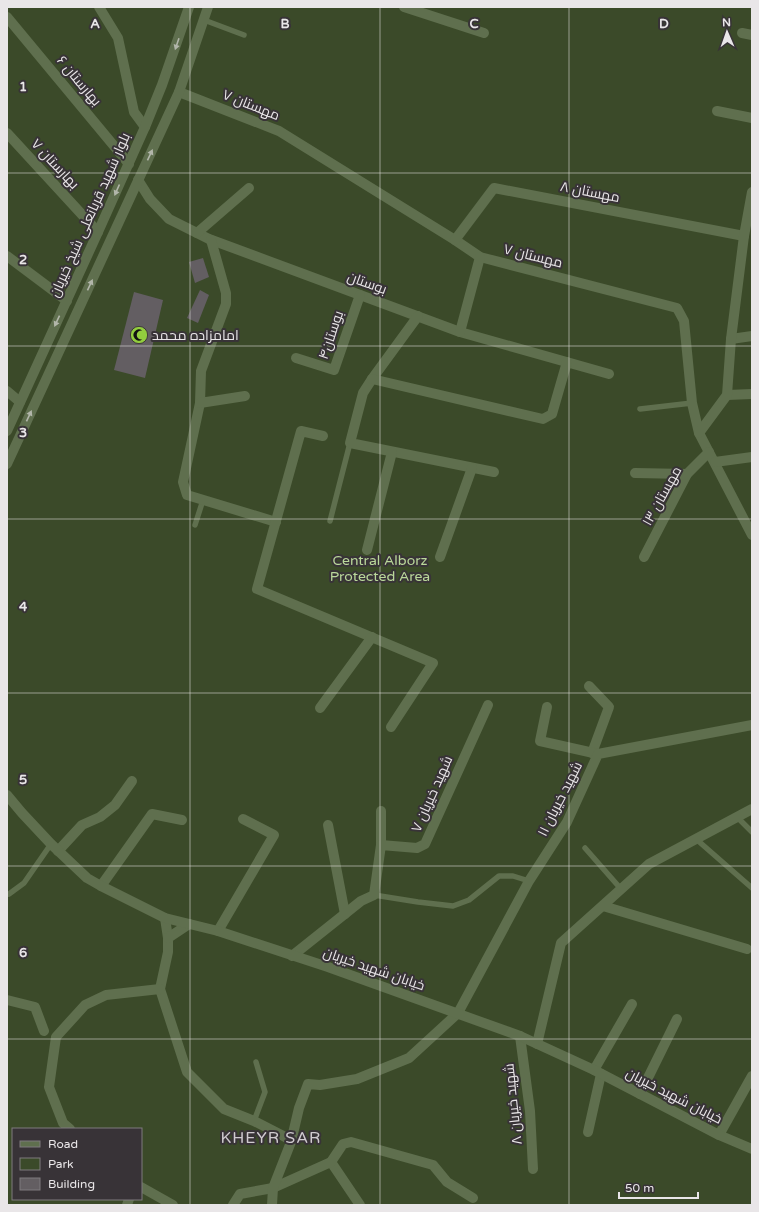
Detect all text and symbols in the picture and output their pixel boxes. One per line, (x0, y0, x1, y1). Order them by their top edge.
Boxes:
north arrow (707, 12, 747, 52)
text: A (90, 16, 100, 32)
text: B (280, 16, 290, 32)
text: C (469, 16, 479, 32)
text: D (659, 16, 669, 32)
text: N (722, 16, 731, 29)
one-way arrow (173, 38, 179, 50)
street label: بهارستان ۶ (53, 52, 105, 110)
text: 1 (19, 79, 27, 95)
street label: مهستان ۷ (220, 86, 282, 124)
street label: بلوار شهید قربانعلی شیخ خیریان (46, 130, 134, 300)
street label: بهارستان ۷ (28, 135, 82, 193)
one-way arrow (147, 149, 153, 160)
street label: مهستان ۸ (559, 178, 621, 206)
one-way arrow (114, 184, 120, 196)
street label: مهستان ۷ (502, 240, 564, 272)
text: 2 (19, 252, 27, 268)
street label: بوستان (345, 268, 389, 298)
one-way arrow (87, 279, 93, 291)
street label: بوستان۴ (315, 308, 347, 362)
one-way arrow (54, 315, 60, 327)
mosque icon: امامزاده محمد (129, 325, 149, 345)
place label: امامزاده محمد (152, 327, 239, 344)
one-way arrow (26, 410, 32, 422)
text: 3 (19, 425, 27, 441)
street label: مهستان ۱۳ (639, 463, 685, 529)
park label: Central Alborz Protected Area (330, 552, 430, 585)
text: 4 (19, 599, 28, 615)
street label: شهید خیریان ۷ (408, 753, 456, 835)
street label: شهید خیریان ۱۱ (534, 759, 586, 839)
text: 5 (19, 772, 27, 788)
street label: خیابان شهید خیریان (321, 944, 427, 994)
text: 6 (19, 945, 27, 961)
street label: شهید خیریان ۸ (500, 1062, 526, 1146)
street label: خیابان شهید خیریان (623, 1064, 725, 1128)
legend (12, 1128, 142, 1200)
district label: KHEYR SAR (221, 1128, 321, 1148)
text: Road (48, 1137, 78, 1151)
text: Park (48, 1157, 74, 1171)
scale bar (619, 1174, 698, 1200)
text: Building (48, 1177, 95, 1191)
text: 50 m (625, 1181, 654, 1195)

